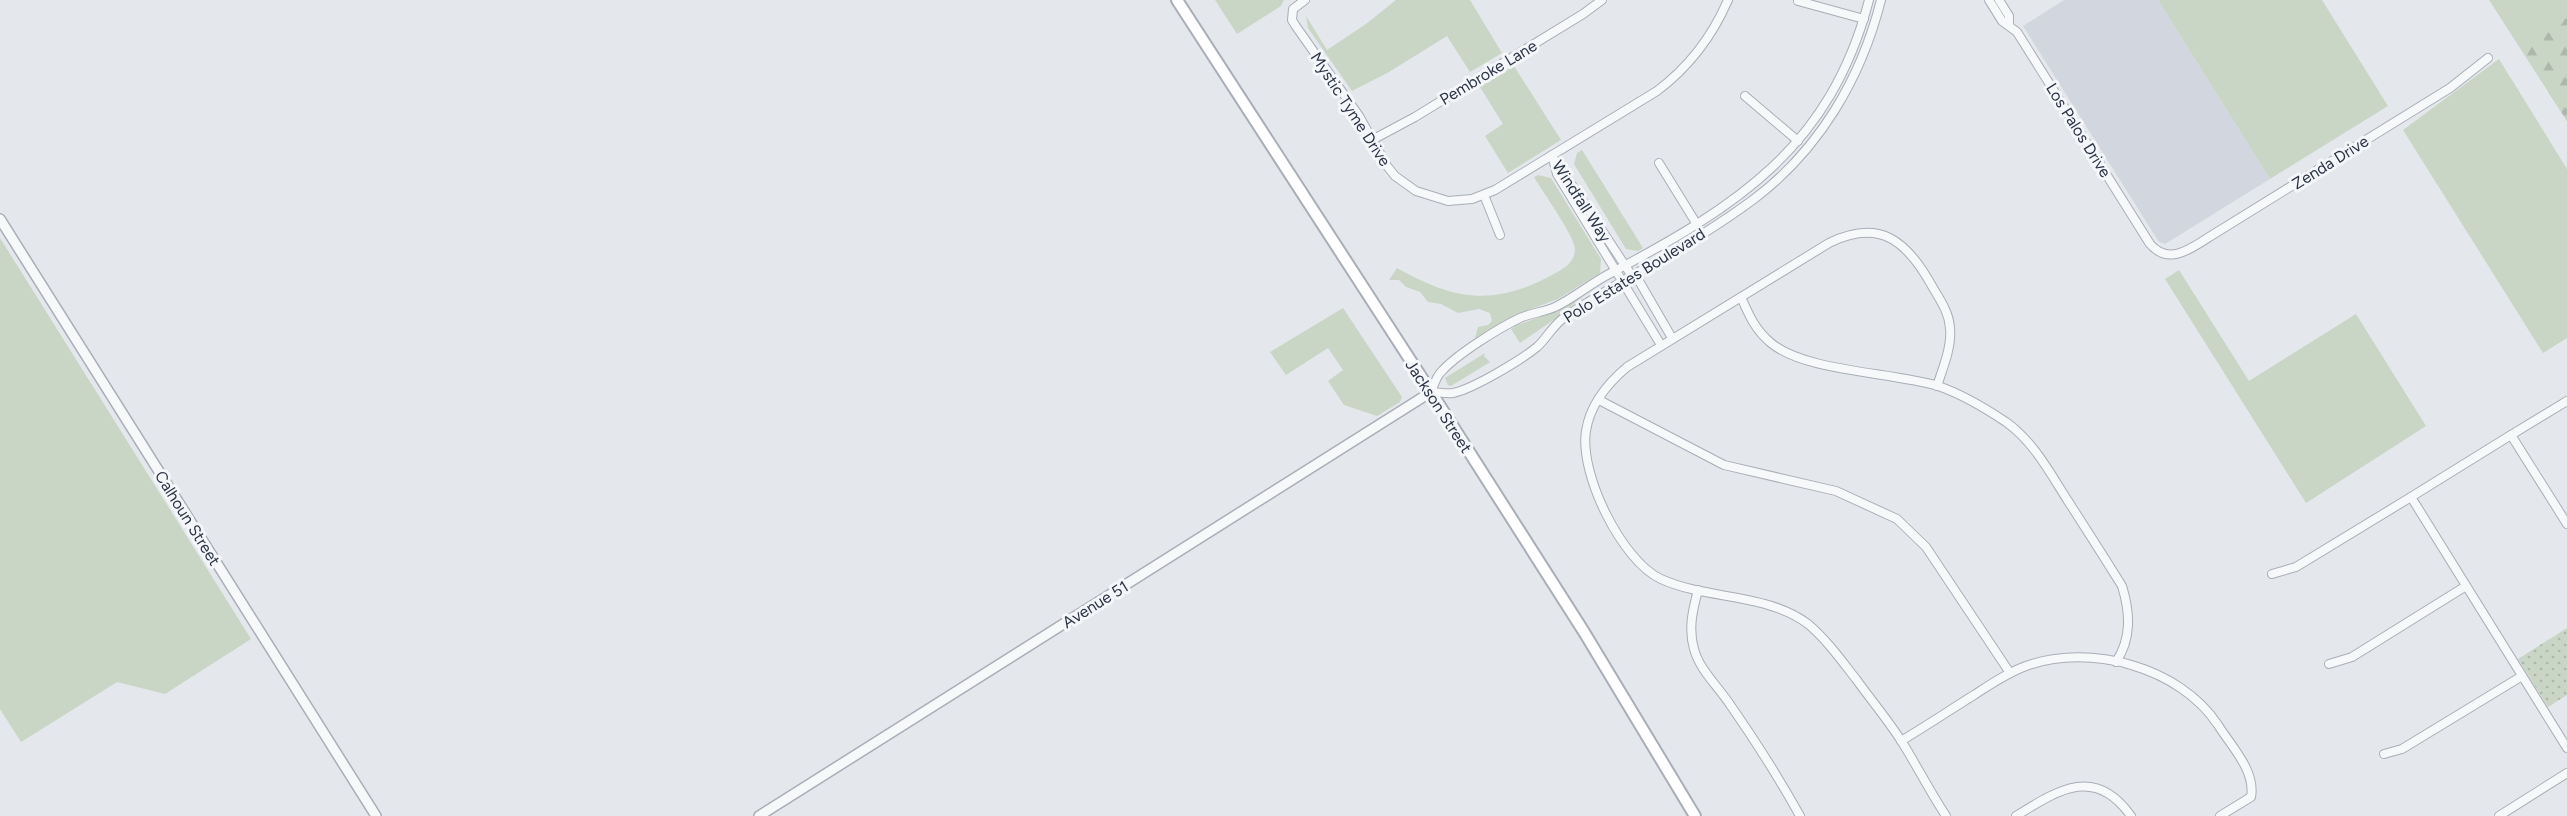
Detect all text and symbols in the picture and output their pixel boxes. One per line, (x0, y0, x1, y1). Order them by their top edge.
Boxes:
street label: Pembroke Lane (1436, 36, 1540, 109)
street label: Mystic Tyme Drive (1307, 49, 1395, 170)
street label: Los Palos Drive (2042, 80, 2115, 181)
street label: Zenda Drive (2289, 131, 2372, 193)
street label: Windfall Way (1548, 157, 1615, 246)
street label: Polo Estates Boulevard (1560, 224, 1709, 327)
street label: Jackson Street (1401, 356, 1476, 456)
street label: Calhoun Street (151, 467, 224, 569)
street label: Avenue 51 (1059, 577, 1132, 632)

